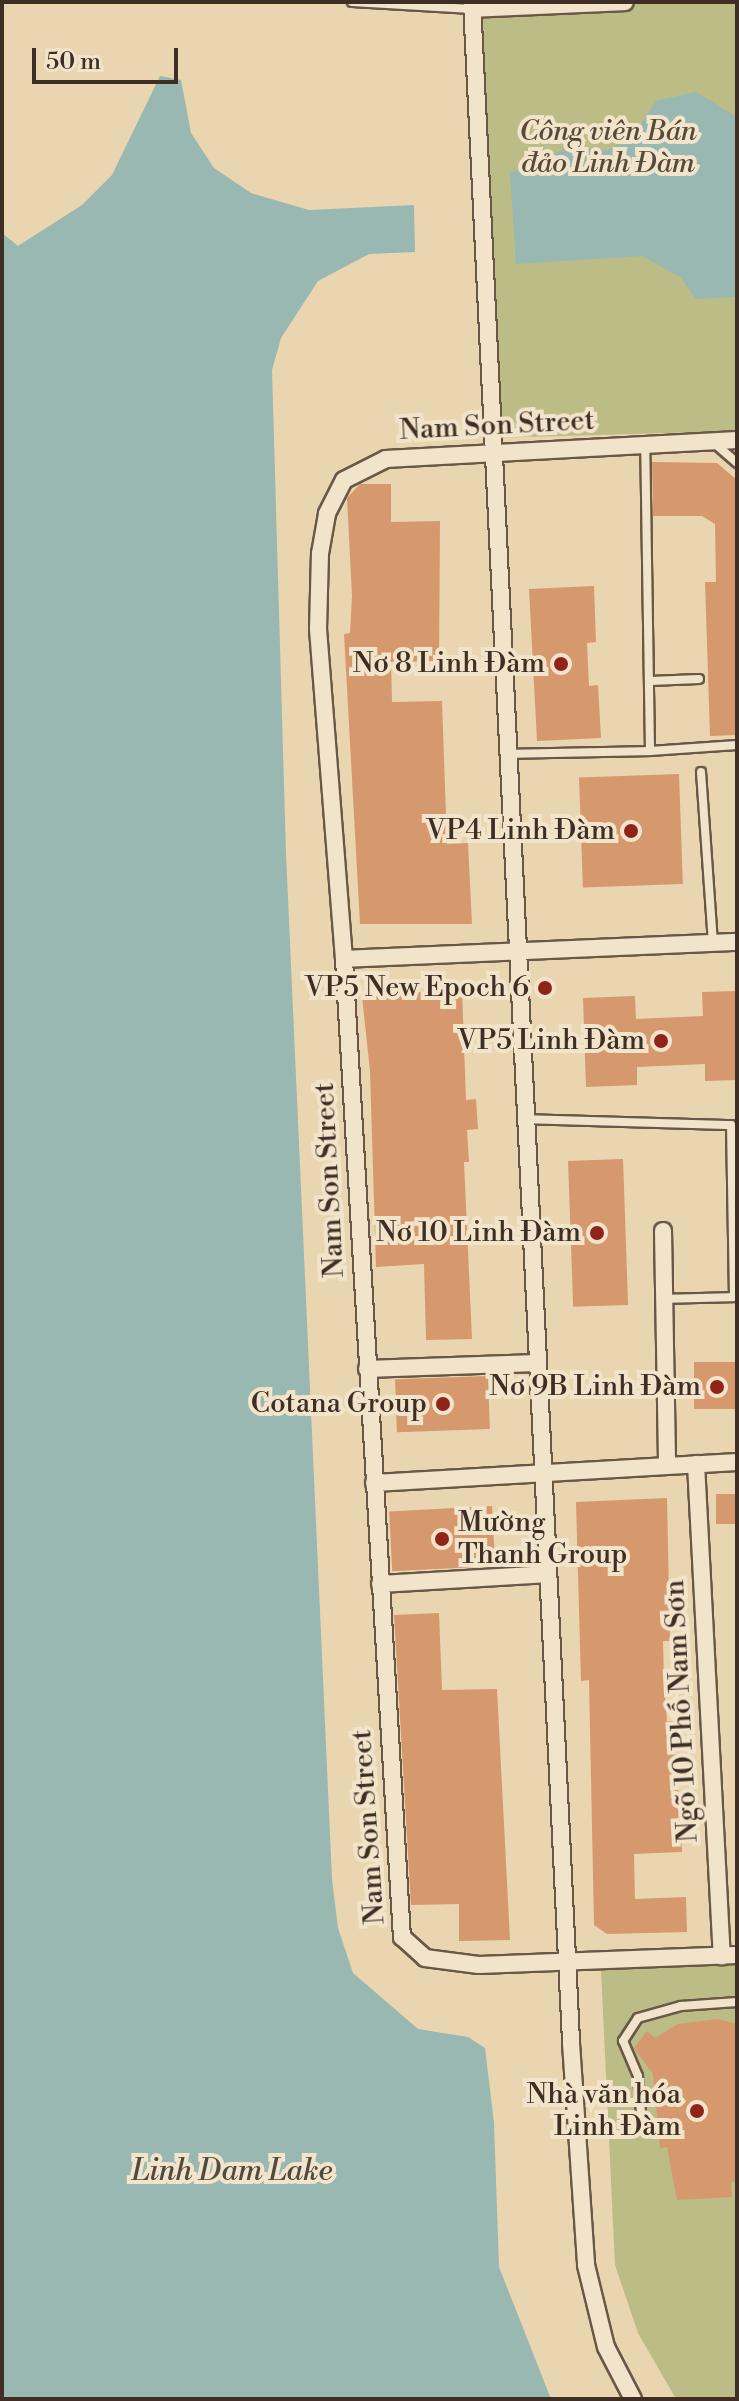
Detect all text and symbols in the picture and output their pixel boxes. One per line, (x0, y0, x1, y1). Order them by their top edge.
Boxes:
scale bar (36, 32, 182, 82)
text: 50 m (46, 47, 101, 77)
park label: Công viên Bán đảo Linh Đàm (519, 115, 697, 181)
street label: Nam Son Street (399, 404, 595, 448)
place label: Nơ 8 Linh Đàm (353, 647, 545, 681)
marker: Nơ 8 Linh Đàm (552, 655, 570, 673)
place label: VP4 Linh Đàm (426, 814, 615, 848)
marker: VP4 Linh Đàm (622, 822, 640, 840)
place label: VP5 New Epoch 6 (304, 971, 529, 1005)
marker: VP5 New Epoch 6 (536, 979, 554, 997)
place label: VP5 Linh Đàm (457, 1024, 645, 1058)
marker: VP5 Linh Đàm (652, 1032, 670, 1050)
street label: Nam Son Street (308, 1082, 352, 1278)
place label: Nơ 10 Linh Đàm (376, 1216, 581, 1250)
marker: Nơ 10 Linh Đàm (588, 1224, 606, 1242)
place label: Nơ 9B Linh Đàm (489, 1370, 701, 1404)
marker: Nơ 9B Linh Đàm (708, 1378, 726, 1396)
place label: Cotana Group (251, 1387, 427, 1421)
marker: Cotana Group (434, 1395, 452, 1413)
place label: Mường Thanh Group (458, 1506, 627, 1572)
marker: Mường Thanh Group (433, 1530, 451, 1548)
street label: Ngõ 10 Phố Nam Sơn (658, 1579, 706, 1843)
street label: Nam Son Street (345, 1728, 393, 1926)
place label: Nhà văn hóa Linh Đàm (526, 2078, 681, 2144)
marker: Nhà văn hóa Linh Đàm (688, 2102, 706, 2120)
water label: Linh Dam Lake (131, 2153, 333, 2189)

